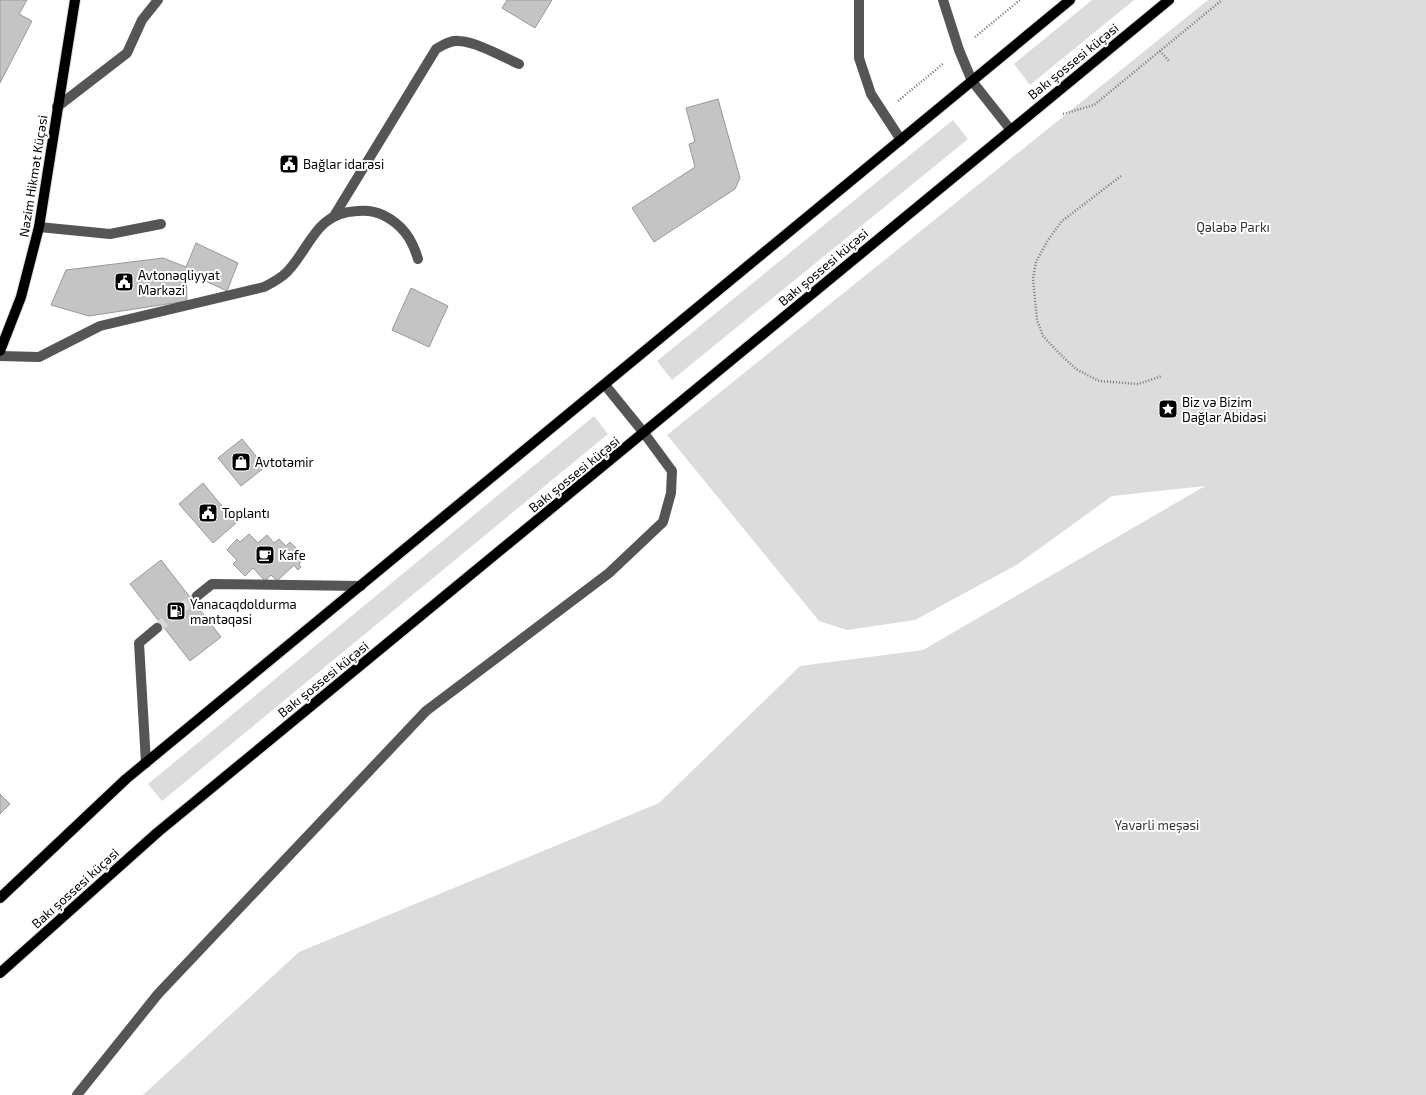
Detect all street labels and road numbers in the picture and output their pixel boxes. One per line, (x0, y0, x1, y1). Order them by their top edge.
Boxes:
street label: Bakı şossesi küçəsi (1024, 20, 1122, 103)
street label: Nazim Hikmət Küçəsi (15, 114, 52, 238)
street label: Bakı şossesi küçəsi (775, 225, 872, 310)
street label: Bakı şossesi küçəsi (525, 433, 623, 516)
street label: Bakı şossesi küçəsi (274, 638, 372, 721)
street label: Bakı şossesi küçəsi (28, 845, 123, 932)

